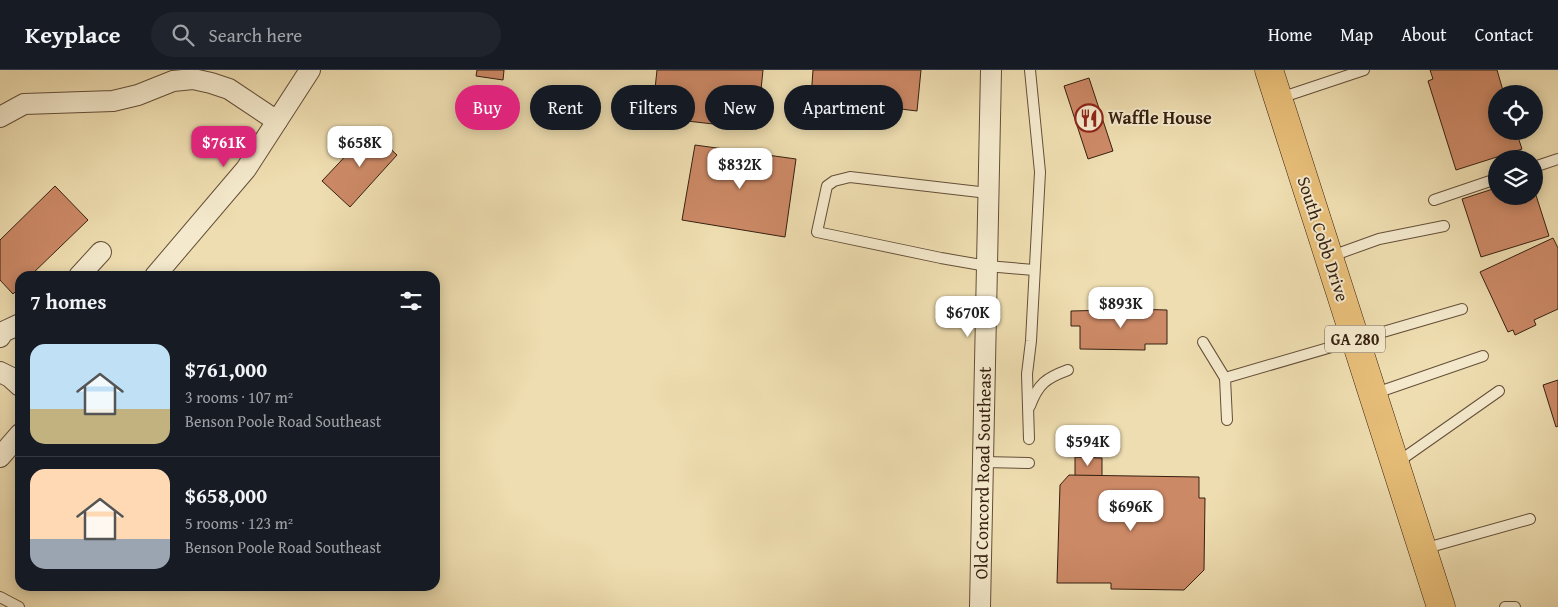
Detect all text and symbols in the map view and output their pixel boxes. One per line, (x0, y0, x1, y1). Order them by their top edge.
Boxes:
search box (151, 12, 501, 57)
text: Keyplace (25, 17, 121, 52)
icon: search (169, 21, 197, 49)
text: Search here (209, 21, 302, 49)
text: Home (1268, 21, 1312, 48)
text: Map (1340, 21, 1373, 48)
text: About (1401, 21, 1447, 48)
text: Contact (1475, 21, 1533, 48)
chip: Buy (455, 85, 520, 130)
chip: Rent (530, 85, 601, 130)
chip: Filters (611, 85, 695, 130)
chip: New (705, 85, 774, 130)
chip: Apartment (784, 85, 903, 130)
map controls (1488, 85, 1543, 205)
button: locate (1488, 85, 1543, 140)
restaurant icon: Waffle House (1074, 103, 1104, 133)
place label: Waffle House (1108, 104, 1212, 131)
pin: $761K (189, 126, 259, 168)
pin: $658K (325, 126, 395, 168)
text: $761K (202, 130, 246, 154)
text: $658K (338, 130, 382, 154)
pin: $832K (705, 148, 775, 190)
button: layers (1488, 150, 1543, 205)
text: $832K (718, 152, 762, 176)
street label: South Cobb Drive (1291, 173, 1356, 305)
text: 7 homes (30, 286, 106, 317)
pin: $893K (1086, 286, 1156, 329)
icon: filters (397, 287, 425, 315)
text: $893K (1099, 291, 1143, 315)
pin: $670K (933, 296, 1003, 338)
text: $670K (946, 300, 990, 324)
road number: GA 280 (1325, 325, 1385, 352)
text: $761,000 (185, 354, 267, 385)
icon: home (70, 364, 130, 424)
street label: Old Concord Road Southeast (967, 366, 998, 580)
text: 3 rooms · 107 m² (185, 385, 293, 409)
text: Benson Poole Road Southeast (185, 409, 381, 433)
pin: $594K (1053, 424, 1123, 467)
text: $594K (1066, 429, 1110, 453)
text: $658,000 (185, 480, 267, 511)
icon: home (70, 489, 130, 549)
pin: $696K (1096, 490, 1166, 532)
text: $696K (1109, 494, 1153, 518)
text: 5 rooms · 123 m² (185, 511, 293, 535)
text: Benson Poole Road Southeast (185, 535, 381, 559)

